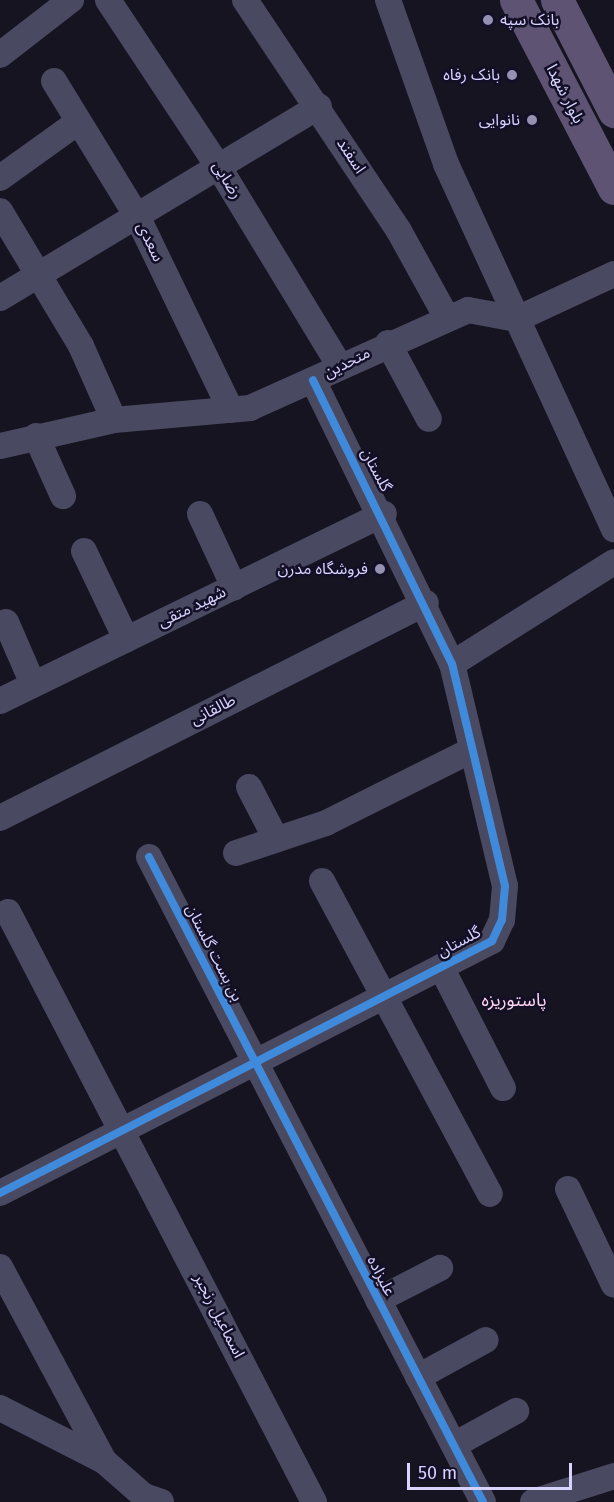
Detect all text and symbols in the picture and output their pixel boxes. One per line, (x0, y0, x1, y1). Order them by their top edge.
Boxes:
place label: بانک سپه (500, 10, 559, 30)
marker: بانک سپه (481, 13, 495, 27)
street label: بلوار شهدا (542, 61, 588, 127)
place label: بانک رفاه (443, 65, 500, 85)
marker: بانک رفاه (505, 68, 519, 82)
place label: نانوایی (479, 110, 520, 130)
marker: نانوایی (525, 113, 539, 127)
street label: اسفند (333, 135, 369, 177)
street label: رضایی (208, 158, 246, 202)
street label: سعدی (132, 219, 168, 265)
street label: متحدین (321, 343, 373, 383)
street label: گلستان (357, 445, 395, 495)
place label: فروشگاه مدرن (278, 559, 368, 579)
marker: فروشگاه مدرن (373, 562, 387, 576)
street label: شهید متقی (155, 582, 229, 632)
street label: طالقانی (187, 690, 239, 730)
street label: بن بست گلستان (181, 901, 247, 1005)
street label: گلستان (434, 923, 484, 961)
district label: پاستوریزه (481, 989, 547, 1011)
street label: علیزاده (363, 1253, 399, 1299)
street label: اسماعیل رنجبر (190, 1271, 248, 1361)
scale bar (410, 1451, 575, 1489)
text: 50 m (418, 1462, 457, 1484)

